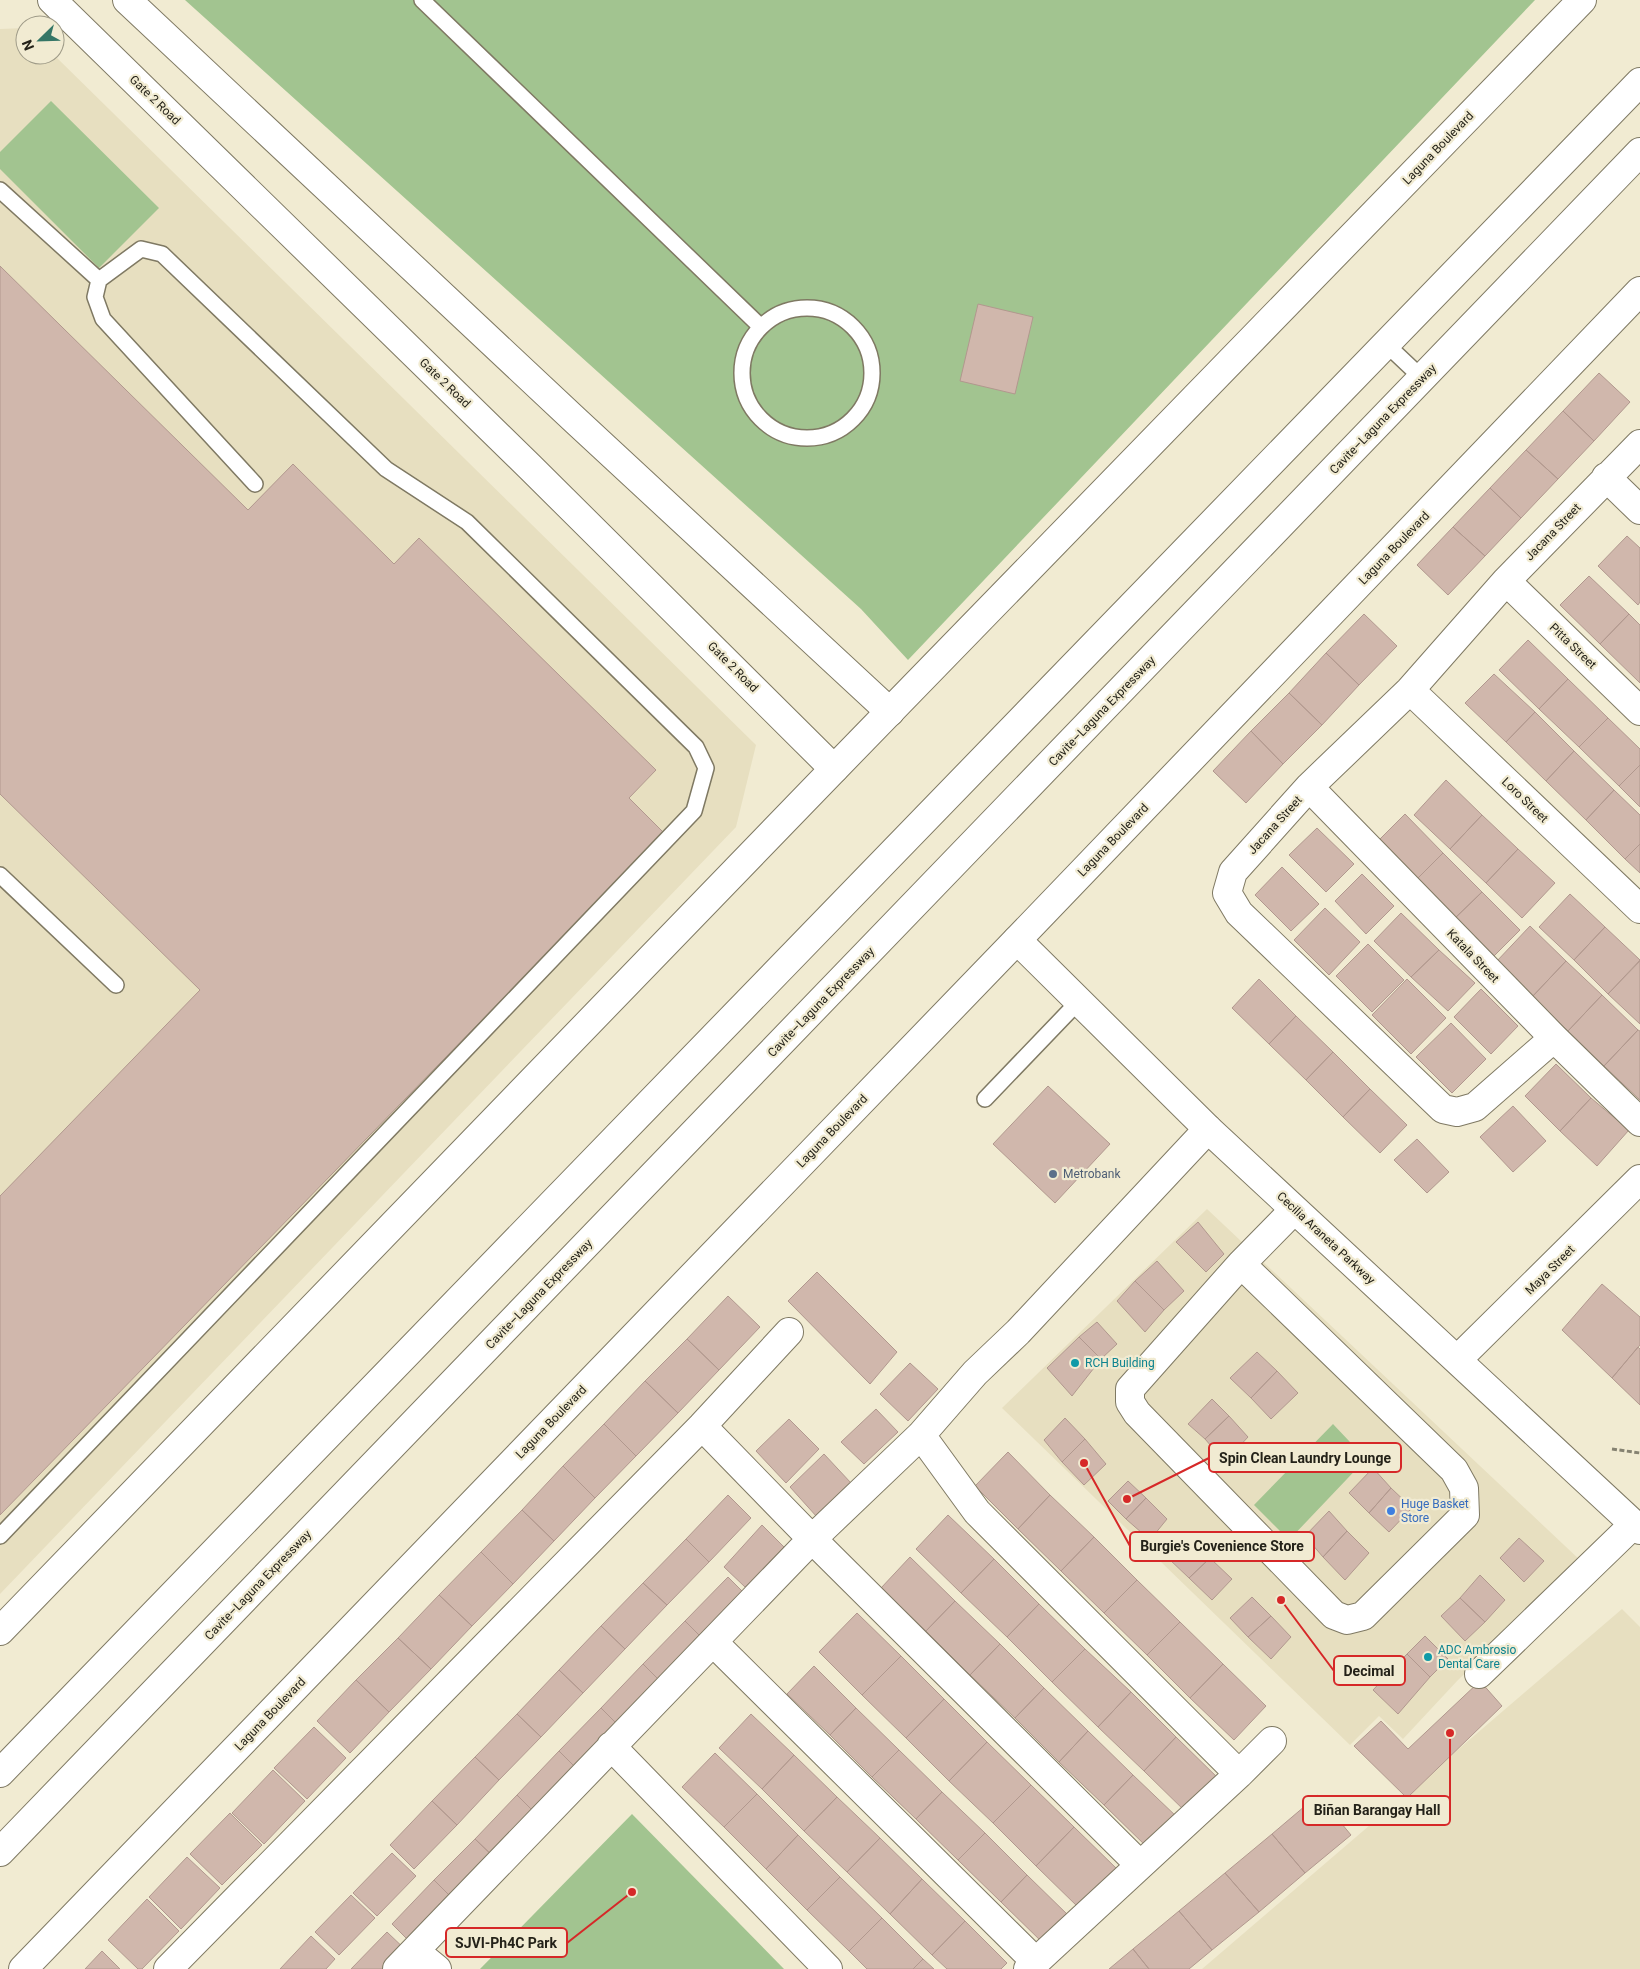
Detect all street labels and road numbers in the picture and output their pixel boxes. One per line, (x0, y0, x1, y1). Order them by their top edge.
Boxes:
street label: Gate 2 Road (127, 72, 183, 128)
street label: Laguna Boulevard (1400, 109, 1476, 187)
street label: Gate 2 Road (417, 355, 473, 411)
street label: Cavite–Laguna Expressway (1327, 361, 1439, 477)
street label: Jacana Street (1522, 501, 1584, 563)
street label: Laguna Boulevard (1356, 509, 1432, 587)
street label: Pitta Street (1547, 620, 1599, 672)
street label: Gate 2 Road (705, 639, 761, 695)
street label: Cavite–Laguna Expressway (1046, 653, 1158, 769)
street label: Loro Street (1499, 775, 1551, 825)
street label: Jacana Street (1245, 793, 1305, 857)
street label: Laguna Boulevard (1075, 801, 1151, 879)
street label: Katala Street (1444, 926, 1502, 986)
street label: Cavite–Laguna Expressway (765, 944, 877, 1060)
street label: Laguna Boulevard (794, 1092, 870, 1170)
street label: Cecilia Araneta Parkway (1274, 1189, 1378, 1287)
street label: Cavite–Laguna Expressway (483, 1236, 595, 1352)
street label: Maya Street (1523, 1242, 1578, 1297)
street label: Laguna Boulevard (513, 1383, 589, 1461)
street label: Cavite–Laguna Expressway (202, 1527, 314, 1643)
street label: Laguna Boulevard (232, 1675, 308, 1753)

